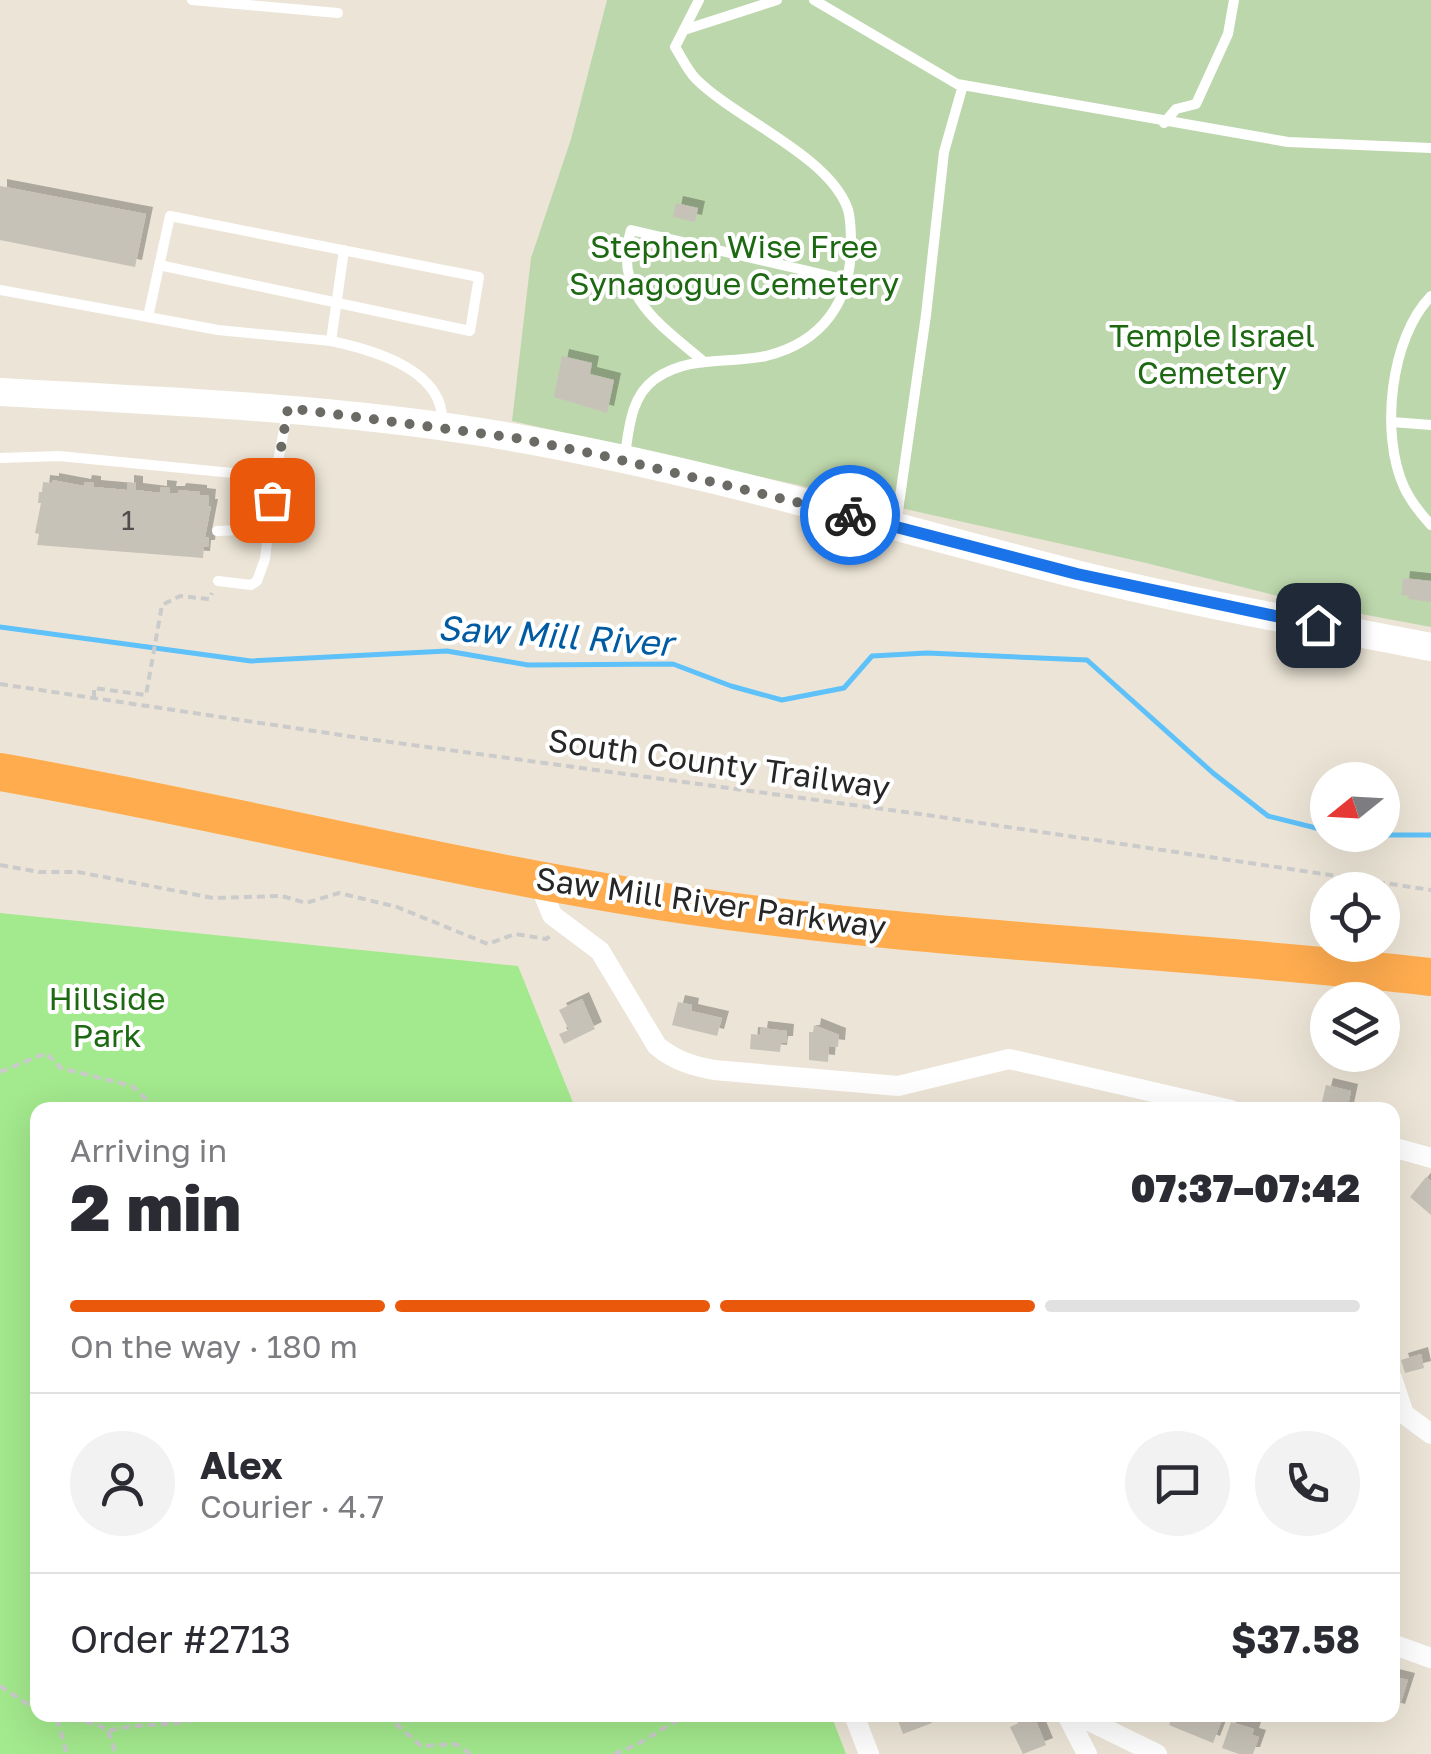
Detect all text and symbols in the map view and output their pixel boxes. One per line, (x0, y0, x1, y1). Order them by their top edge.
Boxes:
park label: Stephen Wise Free Synagogue Cemetery (569, 227, 899, 302)
park label: Temple Israel Cemetery (1109, 316, 1315, 391)
pin (230, 458, 315, 543)
courier (800, 465, 900, 565)
icon: bag (245, 473, 300, 528)
icon: bike (823, 488, 878, 543)
house number: 1 (121, 503, 135, 536)
pin (1276, 583, 1361, 668)
icon: home (1291, 598, 1346, 653)
water label: Saw Mill River (436, 606, 678, 664)
street label: South County Trailway (546, 720, 893, 806)
north arrow (1310, 762, 1400, 852)
map controls (1310, 762, 1400, 1072)
street label: Saw Mill River Parkway (533, 859, 889, 945)
button: locate (1310, 872, 1400, 962)
park label: Hillside Park (48, 979, 166, 1054)
button: layers (1310, 982, 1400, 1072)
text: Arriving in (70, 1131, 227, 1169)
text: 07:37–07:42 (1130, 1165, 1360, 1210)
text: 2 min (70, 1167, 241, 1245)
text: On the way · 180 m (70, 1327, 358, 1365)
button: person (70, 1431, 175, 1536)
button: chat (1125, 1431, 1230, 1536)
button: phone (1255, 1431, 1360, 1536)
text: Alex (200, 1442, 283, 1487)
text: Courier · 4.7 (200, 1487, 384, 1525)
text: Order #2713 (70, 1616, 291, 1661)
text: $37.58 (1231, 1616, 1360, 1661)

